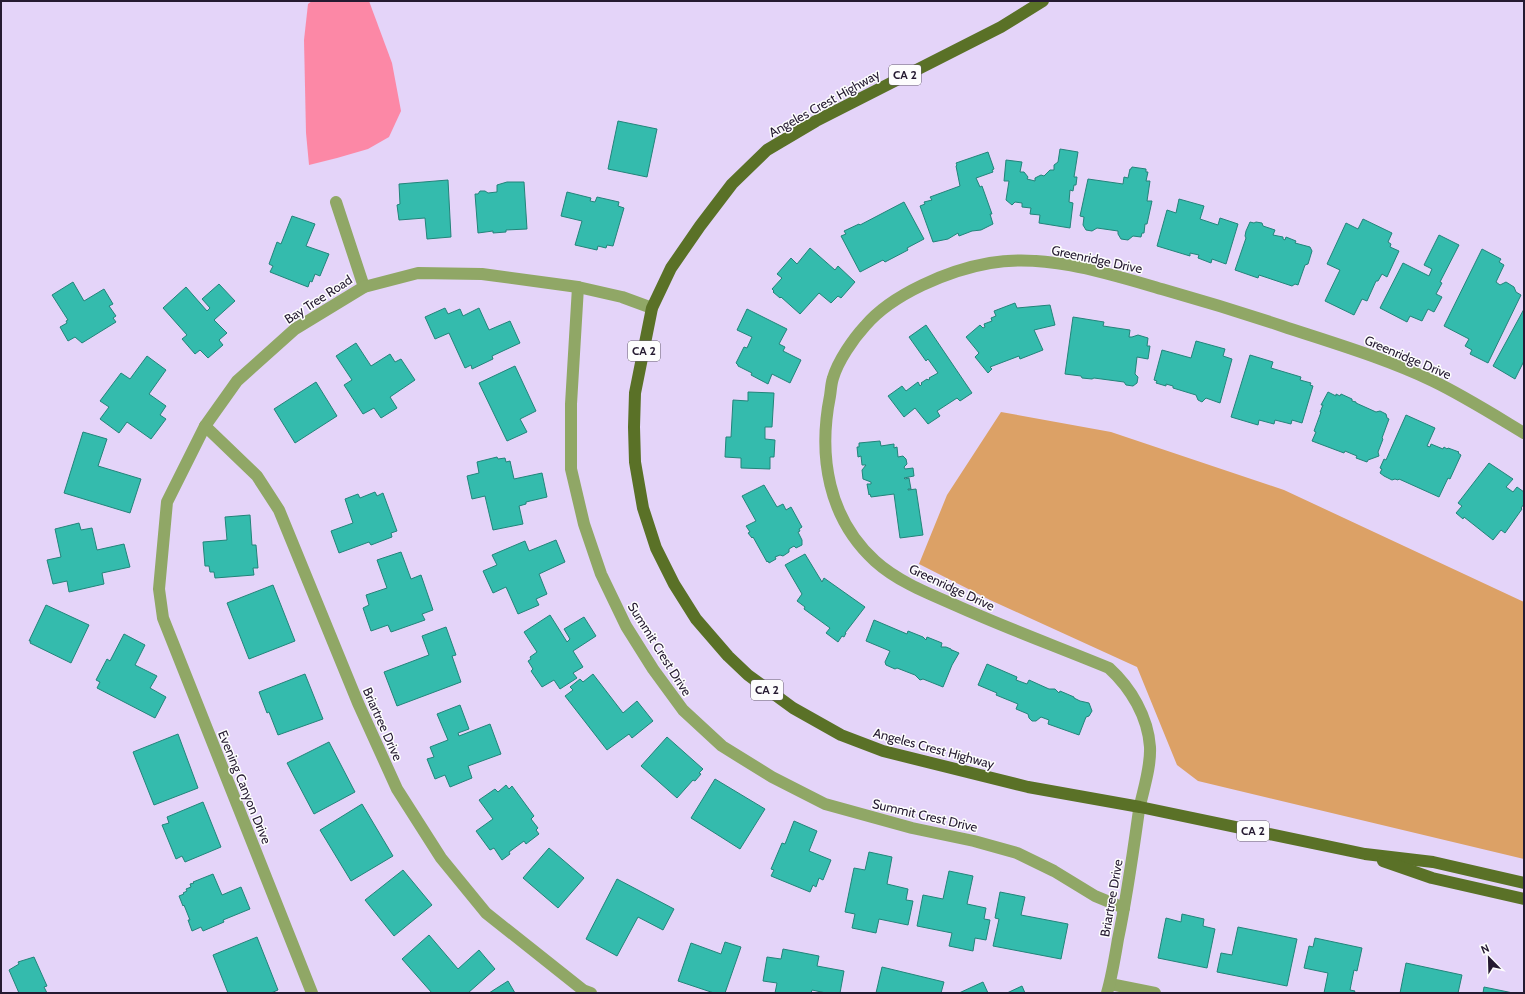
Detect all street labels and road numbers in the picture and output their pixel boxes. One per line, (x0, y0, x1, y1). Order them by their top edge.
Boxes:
road number: CA 2 (889, 65, 921, 85)
street label: Angeles Crest Highway (766, 66, 883, 140)
street label: Greenridge Drive (1050, 242, 1144, 277)
street label: Bay Tree Road (281, 271, 355, 327)
street label: Greenridge Drive (1362, 332, 1454, 383)
road number: CA 2 (628, 341, 660, 361)
street label: Greenridge Drive (907, 560, 998, 614)
street label: Summit Crest Drive (625, 599, 695, 699)
road number: CA 2 (751, 680, 783, 700)
street label: Briartree Drive (360, 685, 406, 763)
street label: Angeles Crest Highway (872, 724, 997, 772)
street label: Evening Canyon Drive (215, 728, 275, 846)
street label: Summit Crest Drive (871, 795, 980, 835)
road number: CA 2 (1237, 821, 1269, 841)
street label: Briartree Drive (1096, 858, 1126, 938)

